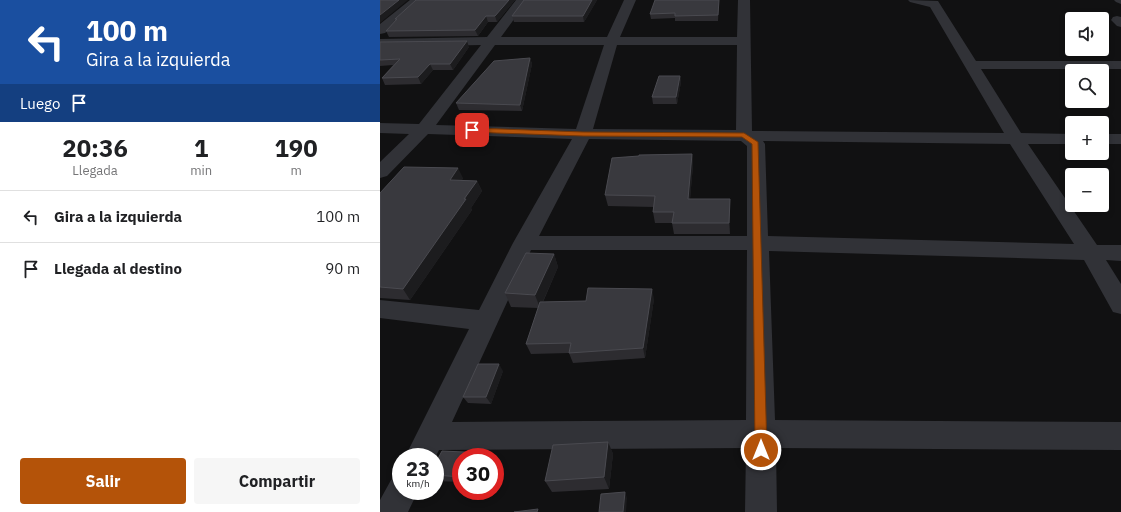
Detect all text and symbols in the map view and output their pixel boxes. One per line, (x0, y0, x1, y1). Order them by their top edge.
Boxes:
text: 100 m (86, 12, 168, 49)
map controls (1065, 12, 1109, 212)
button: sound (1065, 12, 1109, 56)
icon: left (20, 16, 72, 68)
text: Gira a la izquierda (86, 48, 230, 71)
button: search (1065, 64, 1109, 108)
icon: arrive (68, 92, 90, 114)
text: Luego (20, 94, 60, 113)
pin (455, 113, 489, 147)
button: + (1065, 116, 1109, 160)
icon: arrive (461, 119, 483, 141)
text: 20:36 (62, 132, 128, 164)
text: 1 (194, 132, 208, 164)
text: 190 (274, 132, 318, 164)
text: Llegada (72, 162, 118, 179)
text: min (190, 162, 212, 179)
text: m (290, 162, 302, 179)
button: − (1065, 168, 1109, 212)
icon: left (20, 206, 42, 228)
text: Gira a la izquierda (54, 207, 182, 226)
text: 100 m (316, 207, 360, 226)
icon: arrive (20, 258, 42, 280)
text: Llegada al destino (54, 259, 182, 278)
text: 90 m (325, 259, 360, 278)
position arrow (740, 429, 782, 471)
speed limit sign: 30 (452, 448, 504, 500)
text: 23 (406, 455, 430, 482)
button: Salir (20, 458, 186, 504)
button: Compartir (194, 458, 360, 504)
text: km/h (406, 477, 430, 490)

